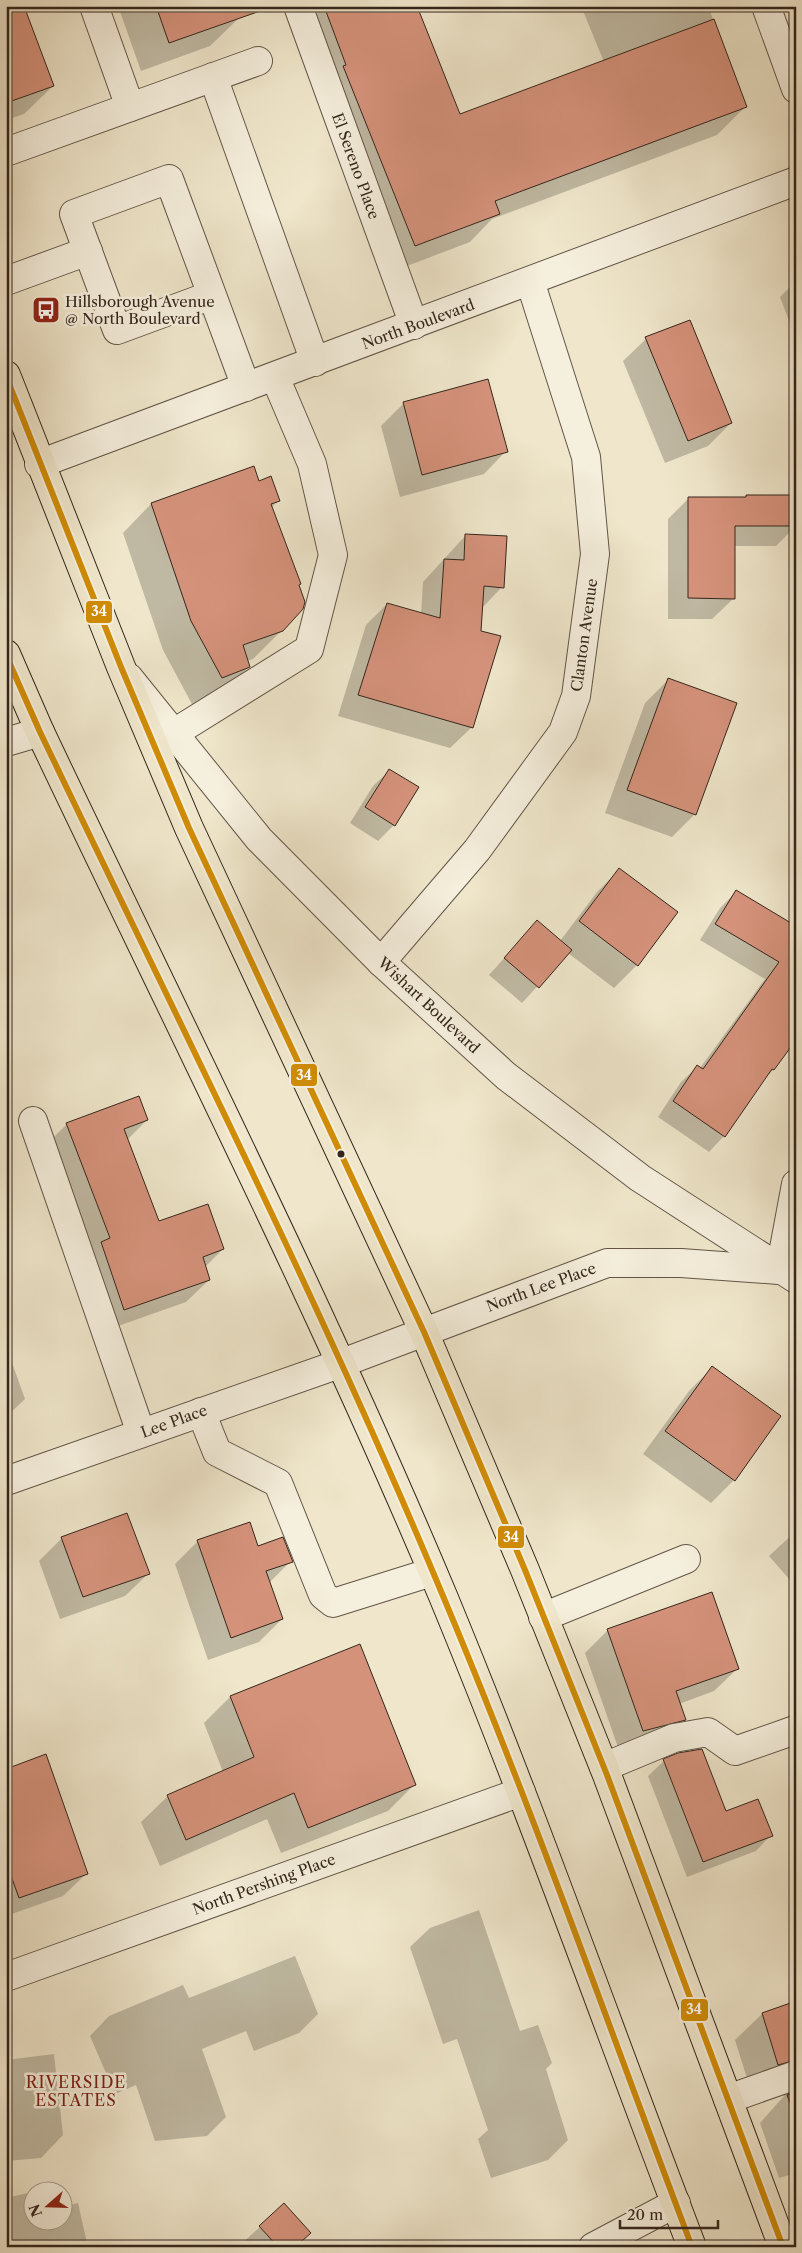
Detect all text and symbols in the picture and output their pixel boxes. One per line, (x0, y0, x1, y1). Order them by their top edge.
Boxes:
street label: El Sereno Place (328, 110, 384, 222)
place label: Hillsborough Avenue @ North Boulevard (65, 292, 215, 328)
bus stop icon: Hillsborough Avenue @ North Boulevard (31, 295, 61, 325)
street label: North Boulevard (359, 295, 477, 353)
street label: Clanton Avenue (567, 577, 601, 693)
line badge: 34 (85, 600, 113, 624)
text: 34 (91, 602, 107, 620)
street label: Wishart Boulevard (373, 952, 484, 1057)
line badge: 34 (290, 1063, 318, 1087)
text: 34 (296, 1066, 312, 1084)
unlabelled marker (336, 1149, 346, 1159)
street label: North Lee Place (484, 1258, 598, 1316)
street label: Lee Place (138, 1400, 210, 1442)
line badge: 34 (497, 1525, 525, 1549)
text: 34 (503, 1528, 519, 1546)
street label: North Pershing Place (190, 1849, 338, 1919)
line badge: 34 (680, 1998, 709, 2022)
text: 34 (686, 2000, 702, 2018)
district label: RIVERSIDE ESTATES (26, 2072, 126, 2110)
north arrow (22, 2180, 72, 2230)
scale bar (620, 2198, 717, 2230)
text: N (25, 2202, 46, 2219)
text: 20 m (627, 2205, 663, 2224)

